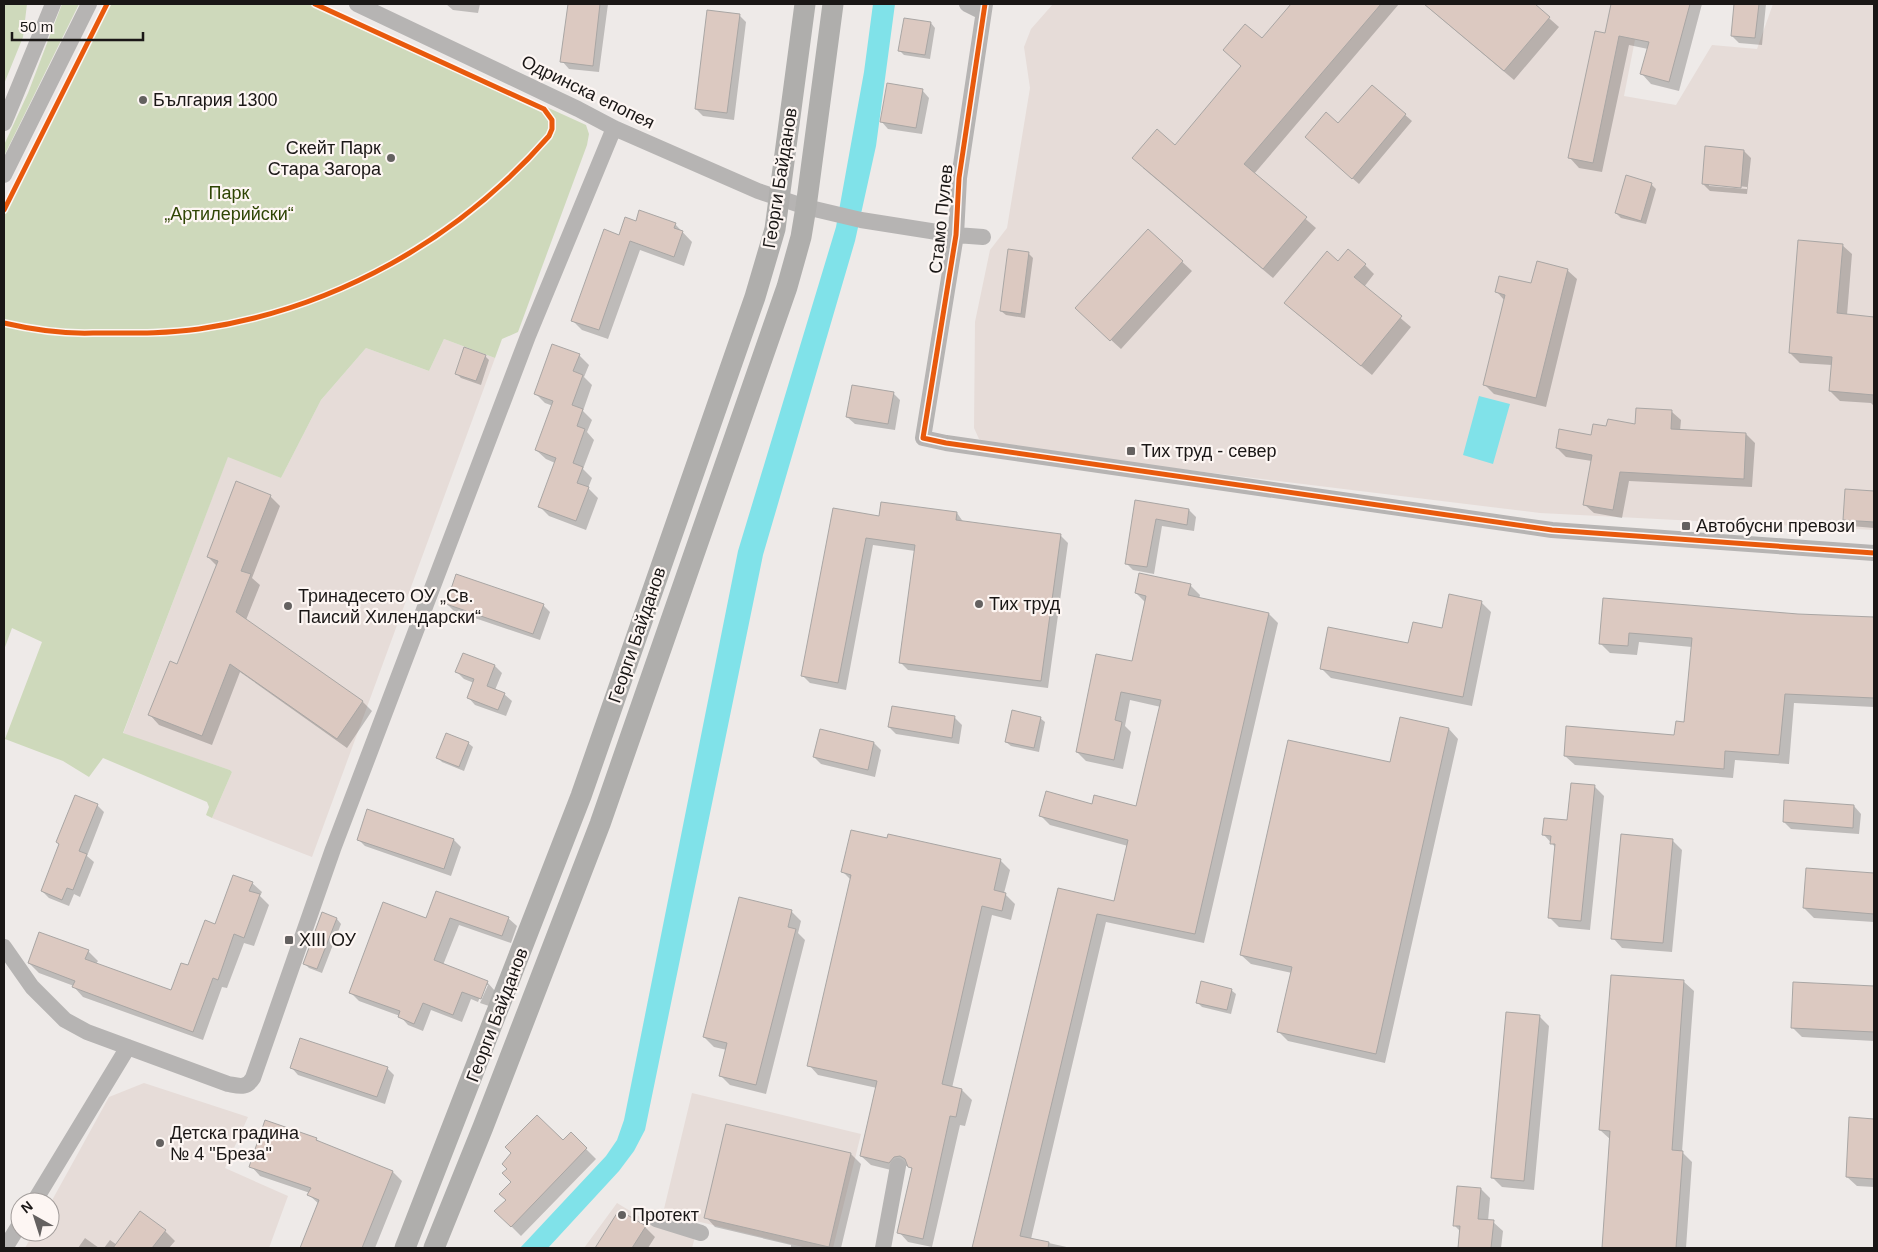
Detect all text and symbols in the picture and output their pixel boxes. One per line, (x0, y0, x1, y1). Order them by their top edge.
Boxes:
scale bar (12, 10, 144, 42)
text: 50 m (20, 18, 53, 35)
street label: Одринска епопея (518, 51, 658, 133)
place label: България 1300 (153, 90, 278, 110)
marker: България 1300 (137, 94, 149, 106)
street label: Георги Байданов (759, 106, 801, 250)
place label: Скейт Парк Стара Загора (268, 138, 382, 179)
marker: Скейт Парк Стара Загора (385, 152, 397, 164)
street label: Стамо Пулев (925, 163, 957, 275)
park label: Парк „Артилерийски“ (164, 183, 294, 224)
place label: Тих труд - север (1141, 441, 1277, 461)
marker: Тих труд - север (1125, 445, 1137, 457)
place label: Автобусни превози (1696, 516, 1855, 536)
marker: Автобусни превози (1680, 520, 1692, 532)
street label: Георги Байданов (604, 565, 670, 705)
place label: Тринадесето ОУ „Св. Паисий Хилендарски“ (298, 586, 481, 627)
place label: Тих труд (989, 594, 1061, 614)
marker: Тих труд (973, 598, 985, 610)
marker: Тринадесето ОУ „Св. Паисий Хилендарски“ (282, 600, 294, 612)
place label: XIII ОУ (299, 930, 357, 950)
marker: XIII ОУ (283, 934, 295, 946)
street label: Георги Байданов (462, 945, 532, 1085)
place label: Детска градина № 4 "Бреза" (170, 1123, 300, 1164)
marker: Детска градина № 4 "Бреза" (154, 1137, 166, 1149)
north arrow (10, 1192, 60, 1242)
text: N (18, 1197, 36, 1216)
place label: Протект (632, 1205, 699, 1225)
marker: Протект (616, 1209, 628, 1221)

